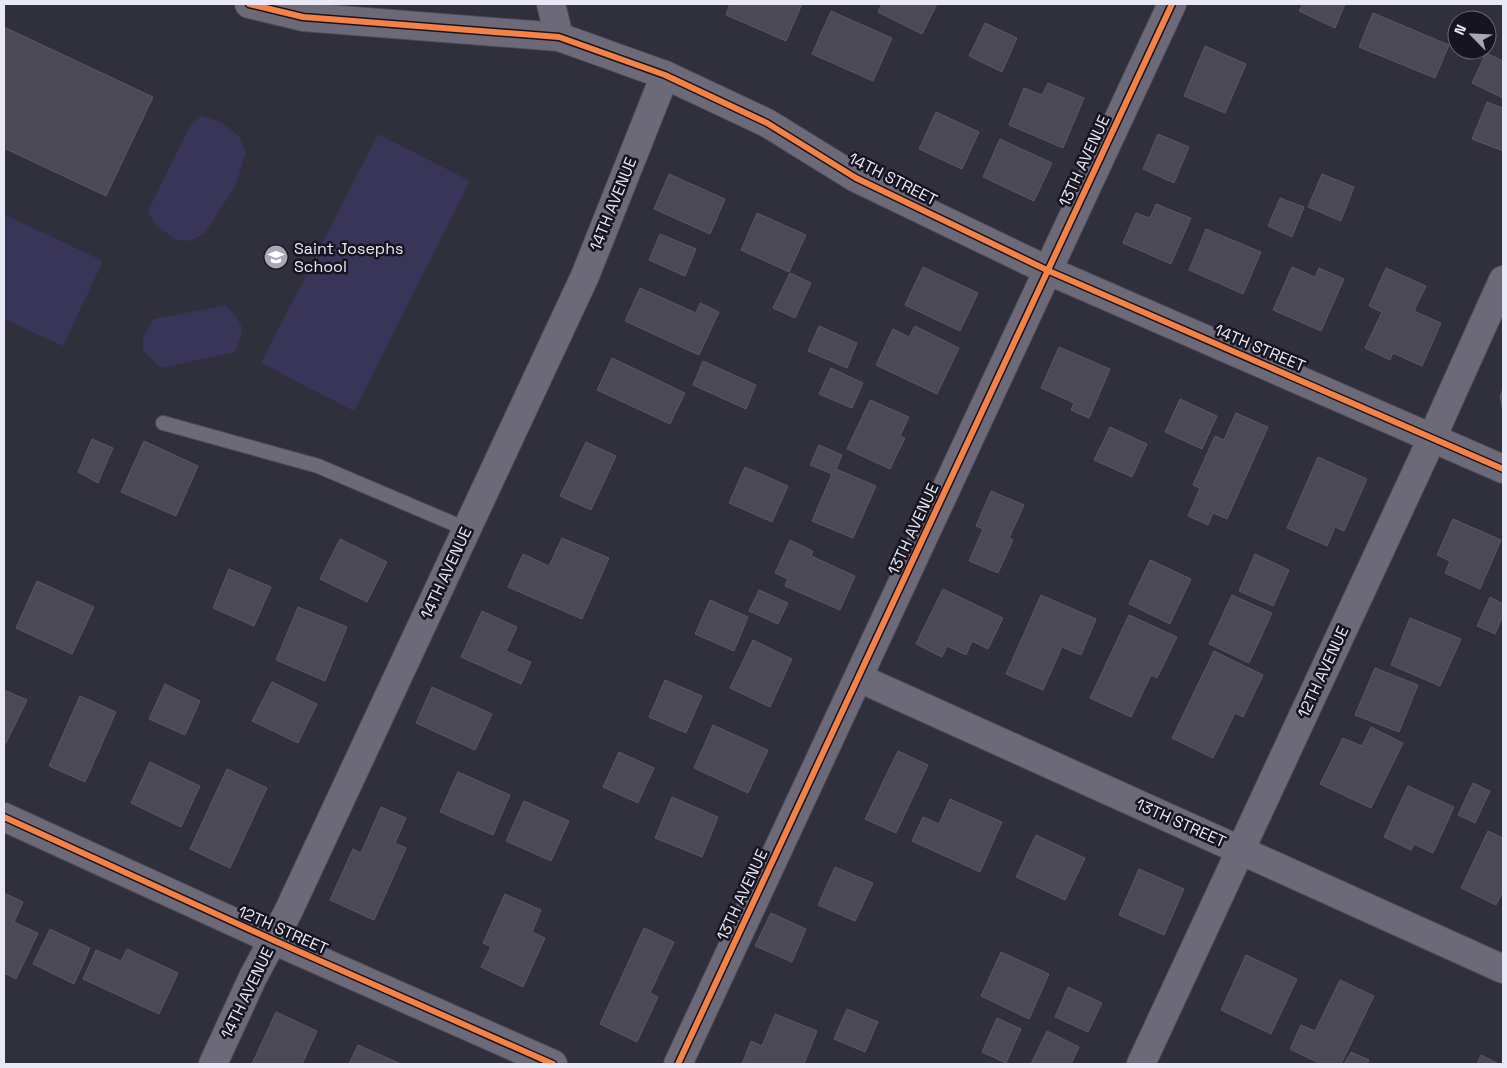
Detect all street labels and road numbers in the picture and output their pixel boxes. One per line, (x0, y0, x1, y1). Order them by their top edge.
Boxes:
street label: 13TH AVENUE (1054, 112, 1114, 210)
street label: 14TH STREET (845, 148, 941, 210)
street label: 14TH AVENUE (585, 154, 641, 254)
street label: 14TH STREET (1211, 319, 1309, 377)
street label: 13TH AVENUE (883, 480, 943, 578)
street label: 14TH AVENUE (416, 524, 476, 622)
street label: 12TH AVENUE (1293, 623, 1353, 721)
street label: 13TH STREET (1133, 794, 1229, 852)
street label: 13TH AVENUE (712, 846, 772, 944)
street label: 12TH STREET (235, 901, 331, 959)
street label: 14TH AVENUE (216, 944, 278, 1042)

